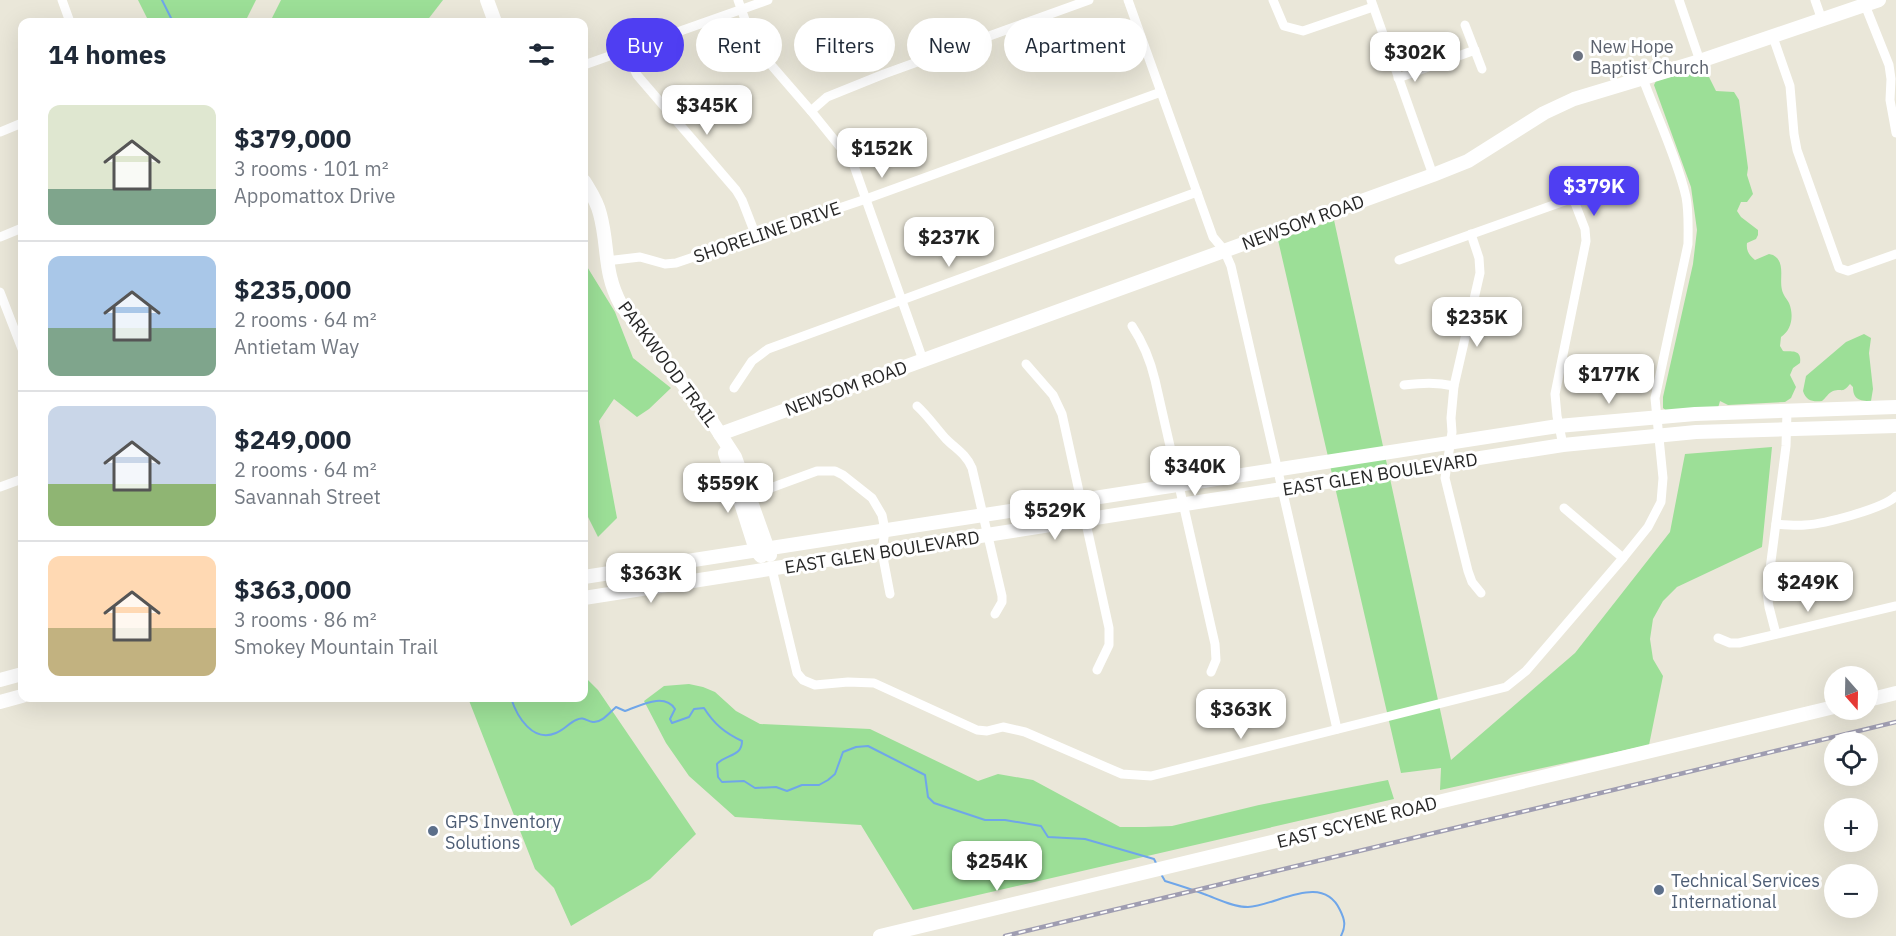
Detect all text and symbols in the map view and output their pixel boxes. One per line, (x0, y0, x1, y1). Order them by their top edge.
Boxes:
chip: Buy (606, 18, 684, 72)
chip: Rent (696, 18, 782, 72)
chip: Filters (794, 18, 895, 72)
chip: New (907, 18, 992, 72)
chip: Apartment (1004, 18, 1147, 72)
pin: $302K (1373, 32, 1457, 83)
place label: New Hope Baptist Church (1590, 35, 1709, 79)
text: 14 homes (48, 37, 166, 71)
icon: filters (525, 38, 558, 71)
text: $302K (1384, 38, 1446, 65)
marker: New Hope Baptist Church (1571, 49, 1585, 63)
pin: $345K (665, 85, 749, 136)
text: $345K (676, 91, 738, 118)
text: $379,000 (234, 121, 351, 155)
pin: $152K (840, 128, 924, 179)
icon: home (96, 129, 168, 201)
text: $152K (851, 134, 913, 161)
text: 3 rooms · 101 m² (234, 155, 389, 182)
pin: $379K (1552, 166, 1636, 217)
text: $379K (1563, 172, 1625, 199)
text: Appomattox Drive (234, 182, 395, 209)
street label: NEWSOM ROAD (1239, 189, 1367, 255)
street label: SHORELINE DRIVE (691, 196, 843, 268)
pin: $237K (907, 217, 991, 268)
text: $237K (918, 223, 980, 250)
text: $235,000 (234, 272, 351, 306)
icon: home (96, 280, 168, 352)
street label: PARKWOOD TRAIL (613, 296, 723, 432)
pin: $235K (1435, 297, 1519, 348)
text: $235K (1446, 303, 1508, 330)
text: 2 rooms · 64 m² (234, 306, 377, 333)
text: Antietam Way (234, 333, 359, 360)
pin: $177K (1567, 354, 1651, 405)
street label: NEWSOM ROAD (782, 355, 910, 421)
text: $177K (1578, 360, 1640, 387)
text: $249,000 (234, 422, 351, 456)
icon: home (96, 430, 168, 502)
pin: $340K (1153, 446, 1237, 497)
street label: EAST GLEN BOULEVARD (1281, 447, 1479, 501)
text: $340K (1164, 452, 1226, 479)
text: 2 rooms · 64 m² (234, 456, 377, 483)
pin: $559K (686, 463, 770, 514)
text: $559K (697, 469, 759, 496)
text: Savannah Street (234, 483, 381, 510)
pin: $529K (1013, 490, 1097, 541)
text: $529K (1024, 496, 1086, 523)
street label: EAST GLEN BOULEVARD (783, 525, 981, 579)
pin: $363K (609, 553, 693, 604)
text: $363K (620, 559, 682, 586)
pin: $249K (1766, 562, 1850, 613)
text: $249K (1777, 568, 1839, 595)
text: $363,000 (234, 572, 351, 606)
icon: home (96, 580, 168, 652)
text: 3 rooms · 86 m² (234, 606, 377, 633)
text: Smokey Mountain Trail (234, 633, 438, 660)
north arrow (1824, 666, 1878, 720)
map controls (1824, 666, 1878, 918)
pin: $363K (1199, 689, 1283, 740)
text: $363K (1210, 695, 1272, 722)
button: locate (1824, 732, 1878, 786)
street label: EAST SCYENE ROAD (1274, 791, 1440, 853)
button: + (1824, 798, 1878, 852)
place label: GPS Inventory Solutions (445, 810, 561, 854)
marker: GPS Inventory Solutions (426, 824, 440, 838)
pin: $254K (955, 841, 1039, 892)
text: $254K (966, 847, 1028, 874)
button: − (1824, 864, 1878, 918)
place label: Technical Services International (1671, 869, 1820, 913)
marker: Technical Services International (1652, 883, 1666, 897)

